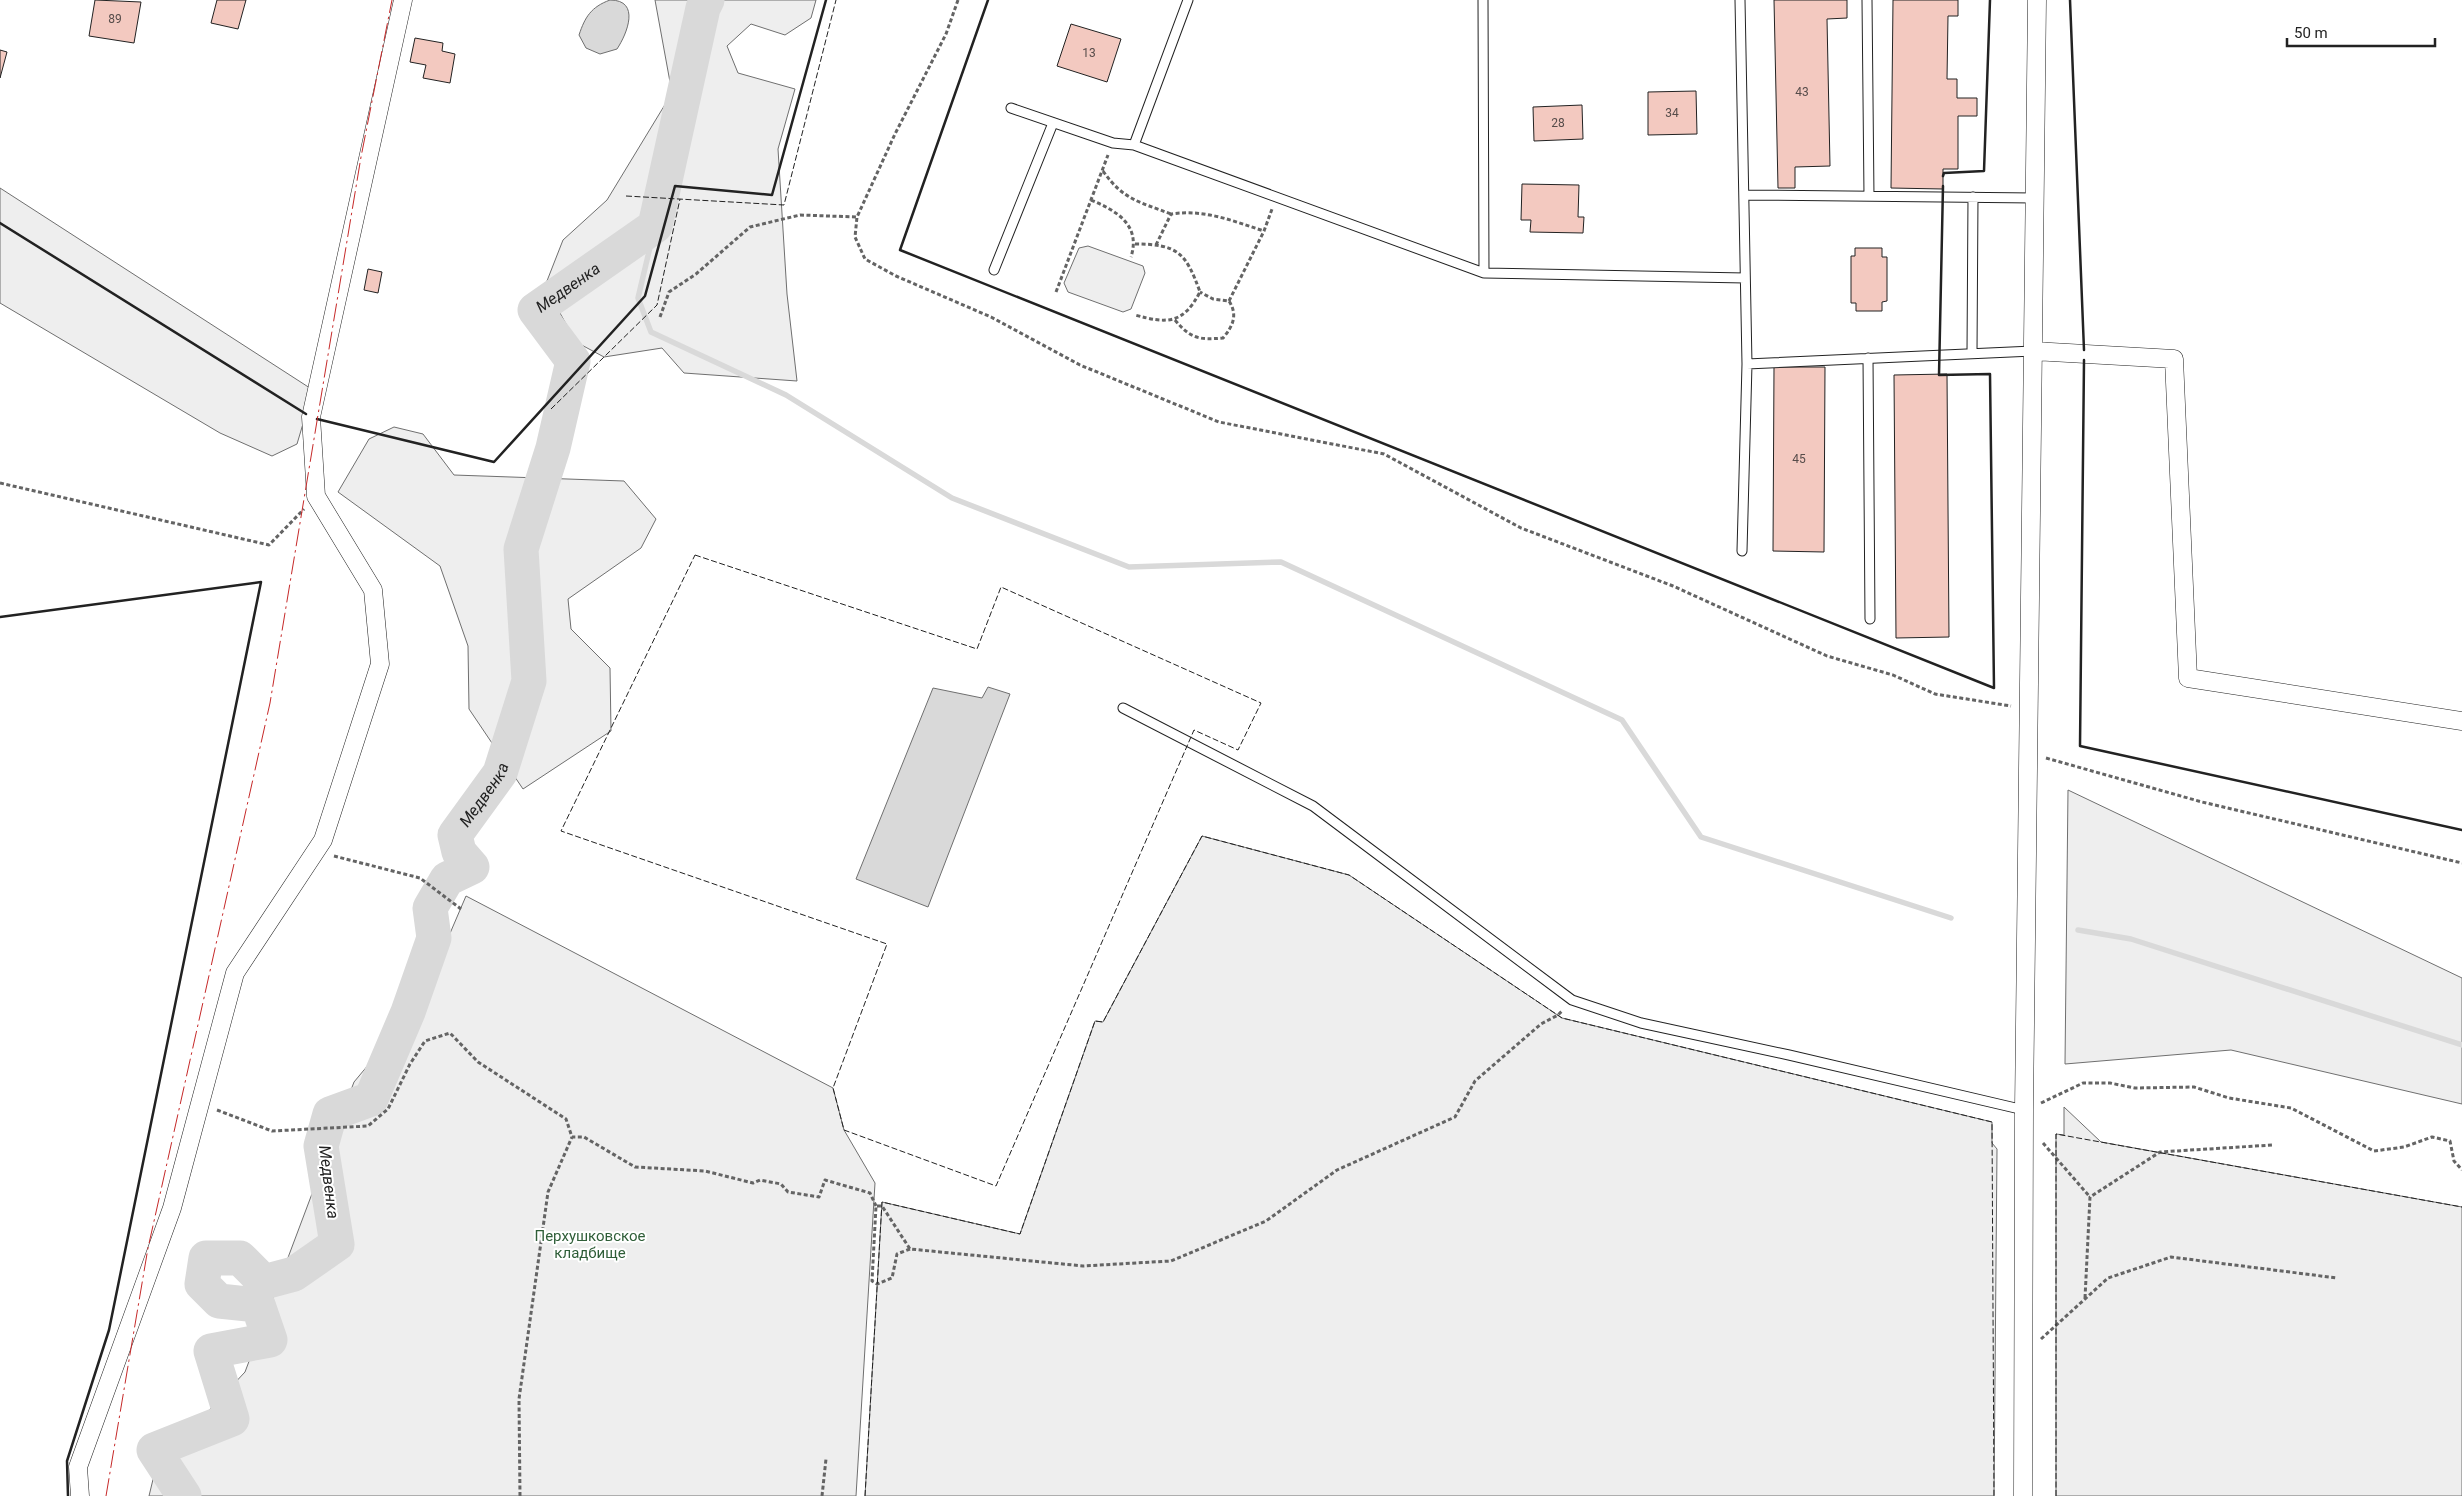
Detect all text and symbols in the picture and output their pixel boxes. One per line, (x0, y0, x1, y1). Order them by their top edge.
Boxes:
house number: 89 (108, 12, 122, 26)
scale bar (2287, 15, 2434, 47)
text: 50 m (2294, 24, 2328, 42)
house number: 13 (1082, 46, 1096, 60)
house number: 43 (1795, 85, 1809, 99)
house number: 34 (1665, 106, 1679, 120)
house number: 28 (1551, 116, 1565, 130)
water label: Медвенка (532, 258, 603, 316)
house number: 45 (1792, 452, 1806, 466)
water label: Медвенка (455, 760, 512, 830)
water label: Медвенка (315, 1144, 343, 1220)
park label: Перхушковское кладбище (534, 1227, 646, 1262)

